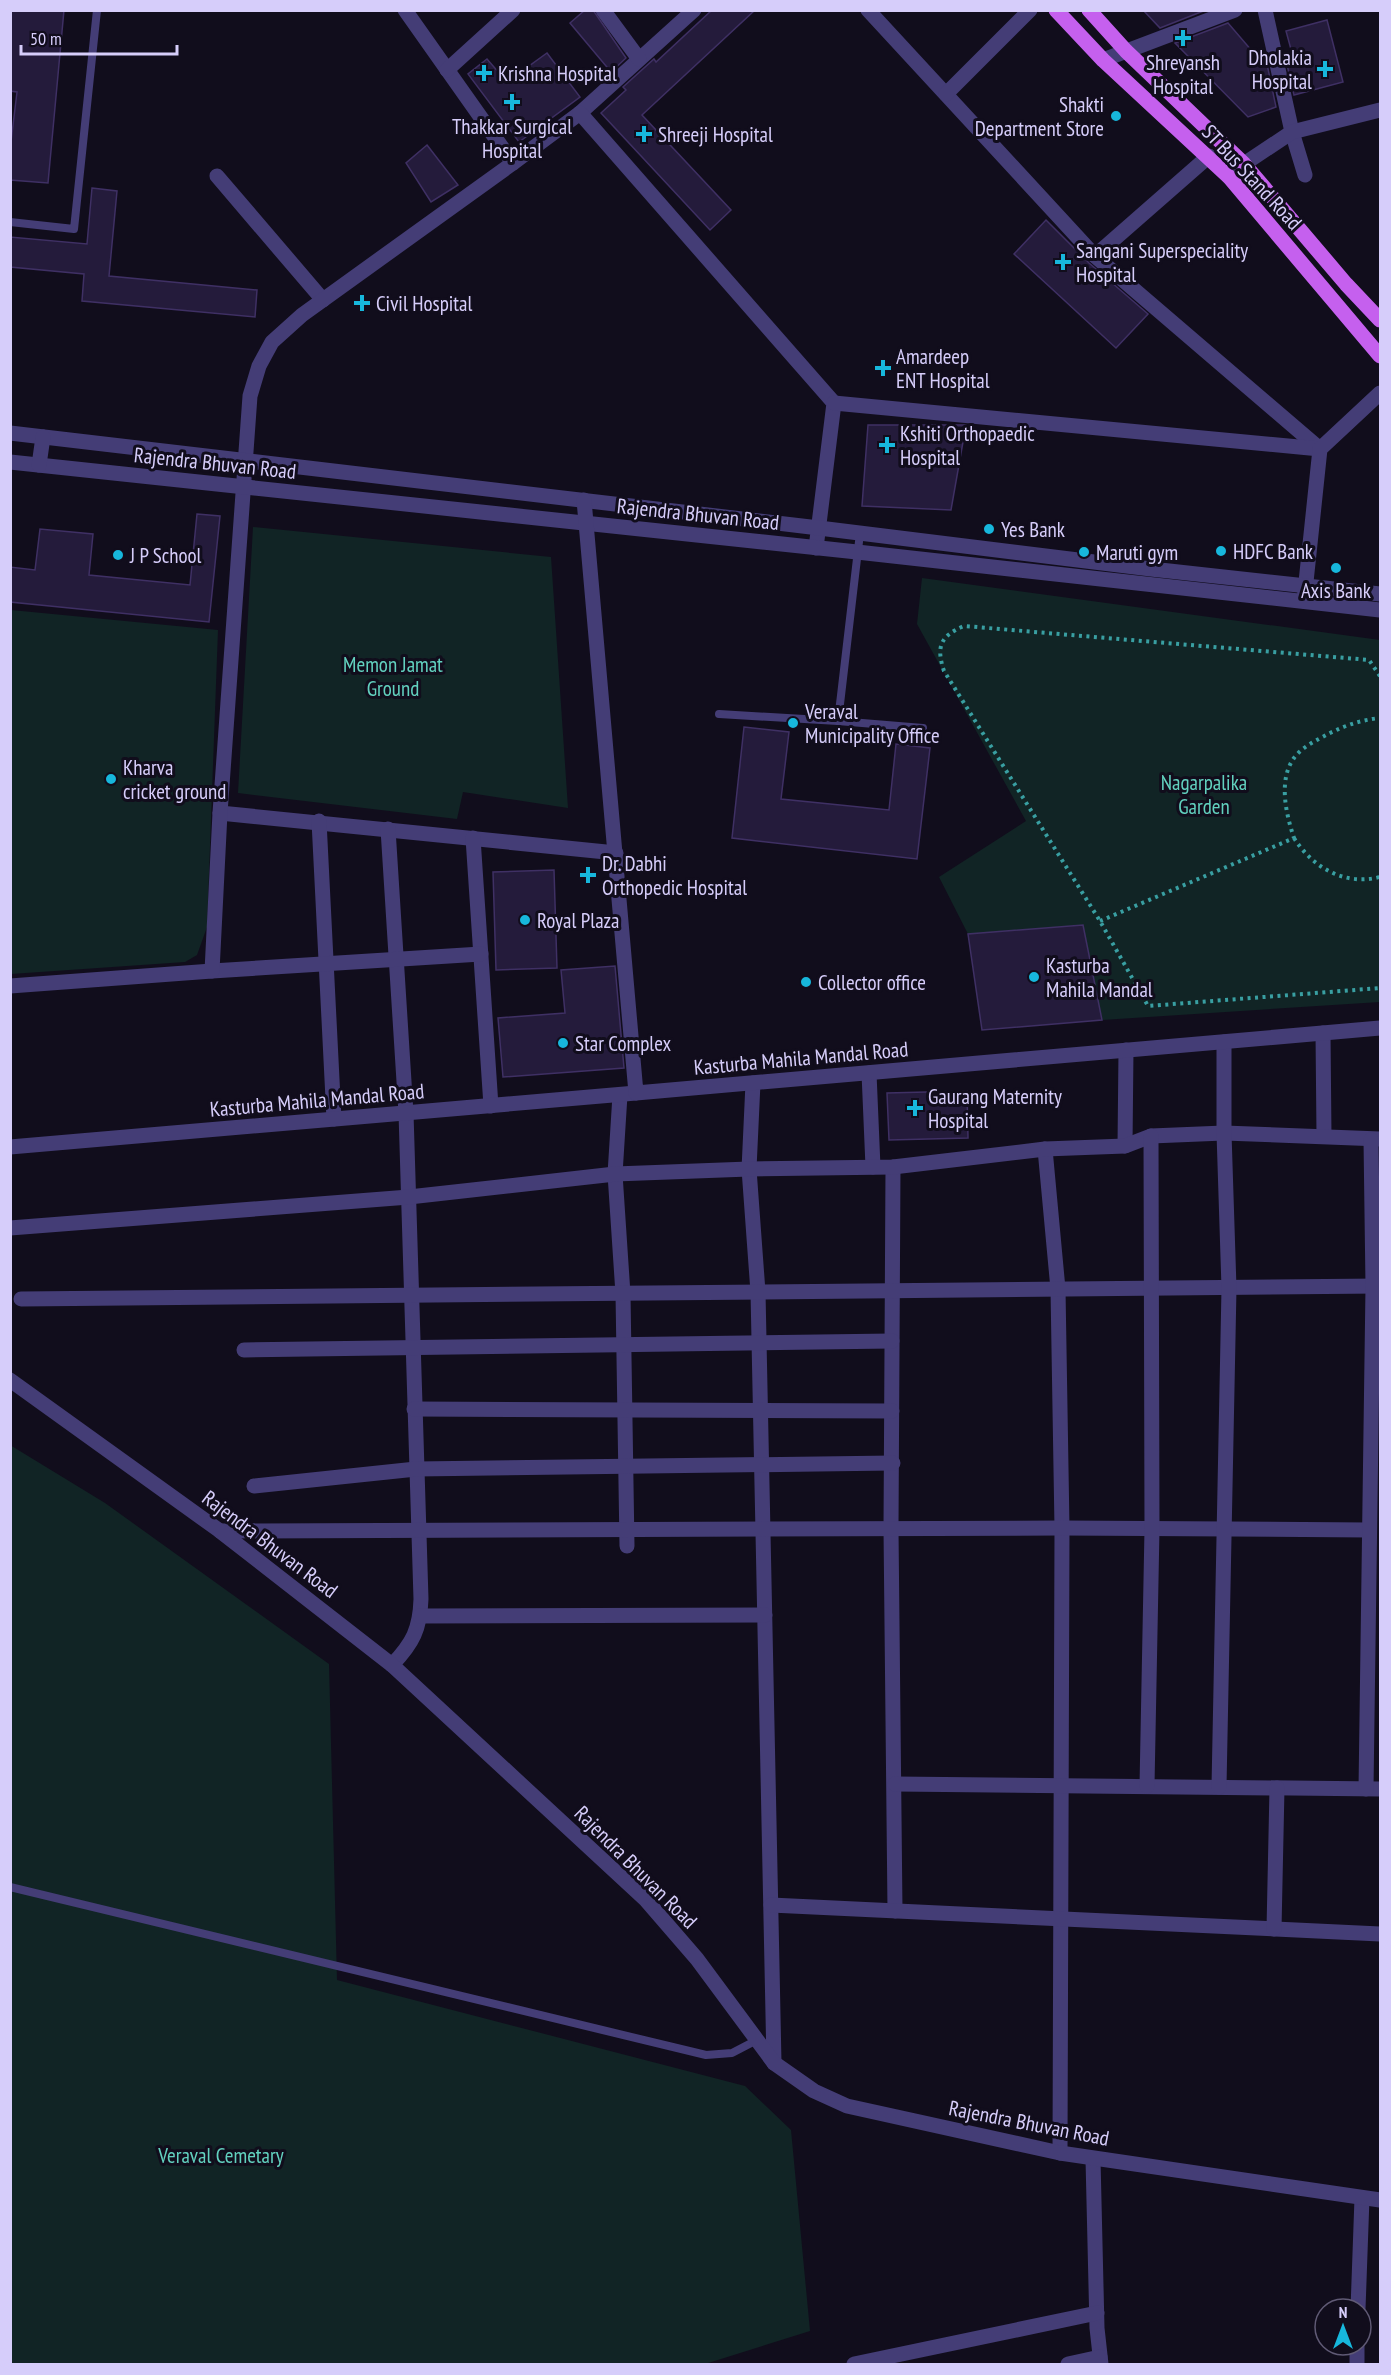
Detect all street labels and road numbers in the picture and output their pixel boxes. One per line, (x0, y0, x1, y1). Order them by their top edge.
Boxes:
street label: ST Bus Stand Road (1196, 119, 1308, 235)
street label: Rajendra Bhuvan Road (133, 441, 297, 485)
street label: Rajendra Bhuvan Road (616, 492, 780, 536)
street label: Kasturba Mahila Mandal Road (693, 1035, 909, 1081)
street label: Kasturba Mahila Mandal Road (209, 1077, 425, 1123)
street label: Rajendra Bhuvan Road (197, 1484, 343, 1604)
street label: Rajendra Bhuvan Road (569, 1800, 703, 1934)
street label: Rajendra Bhuvan Road (946, 2094, 1112, 2152)

